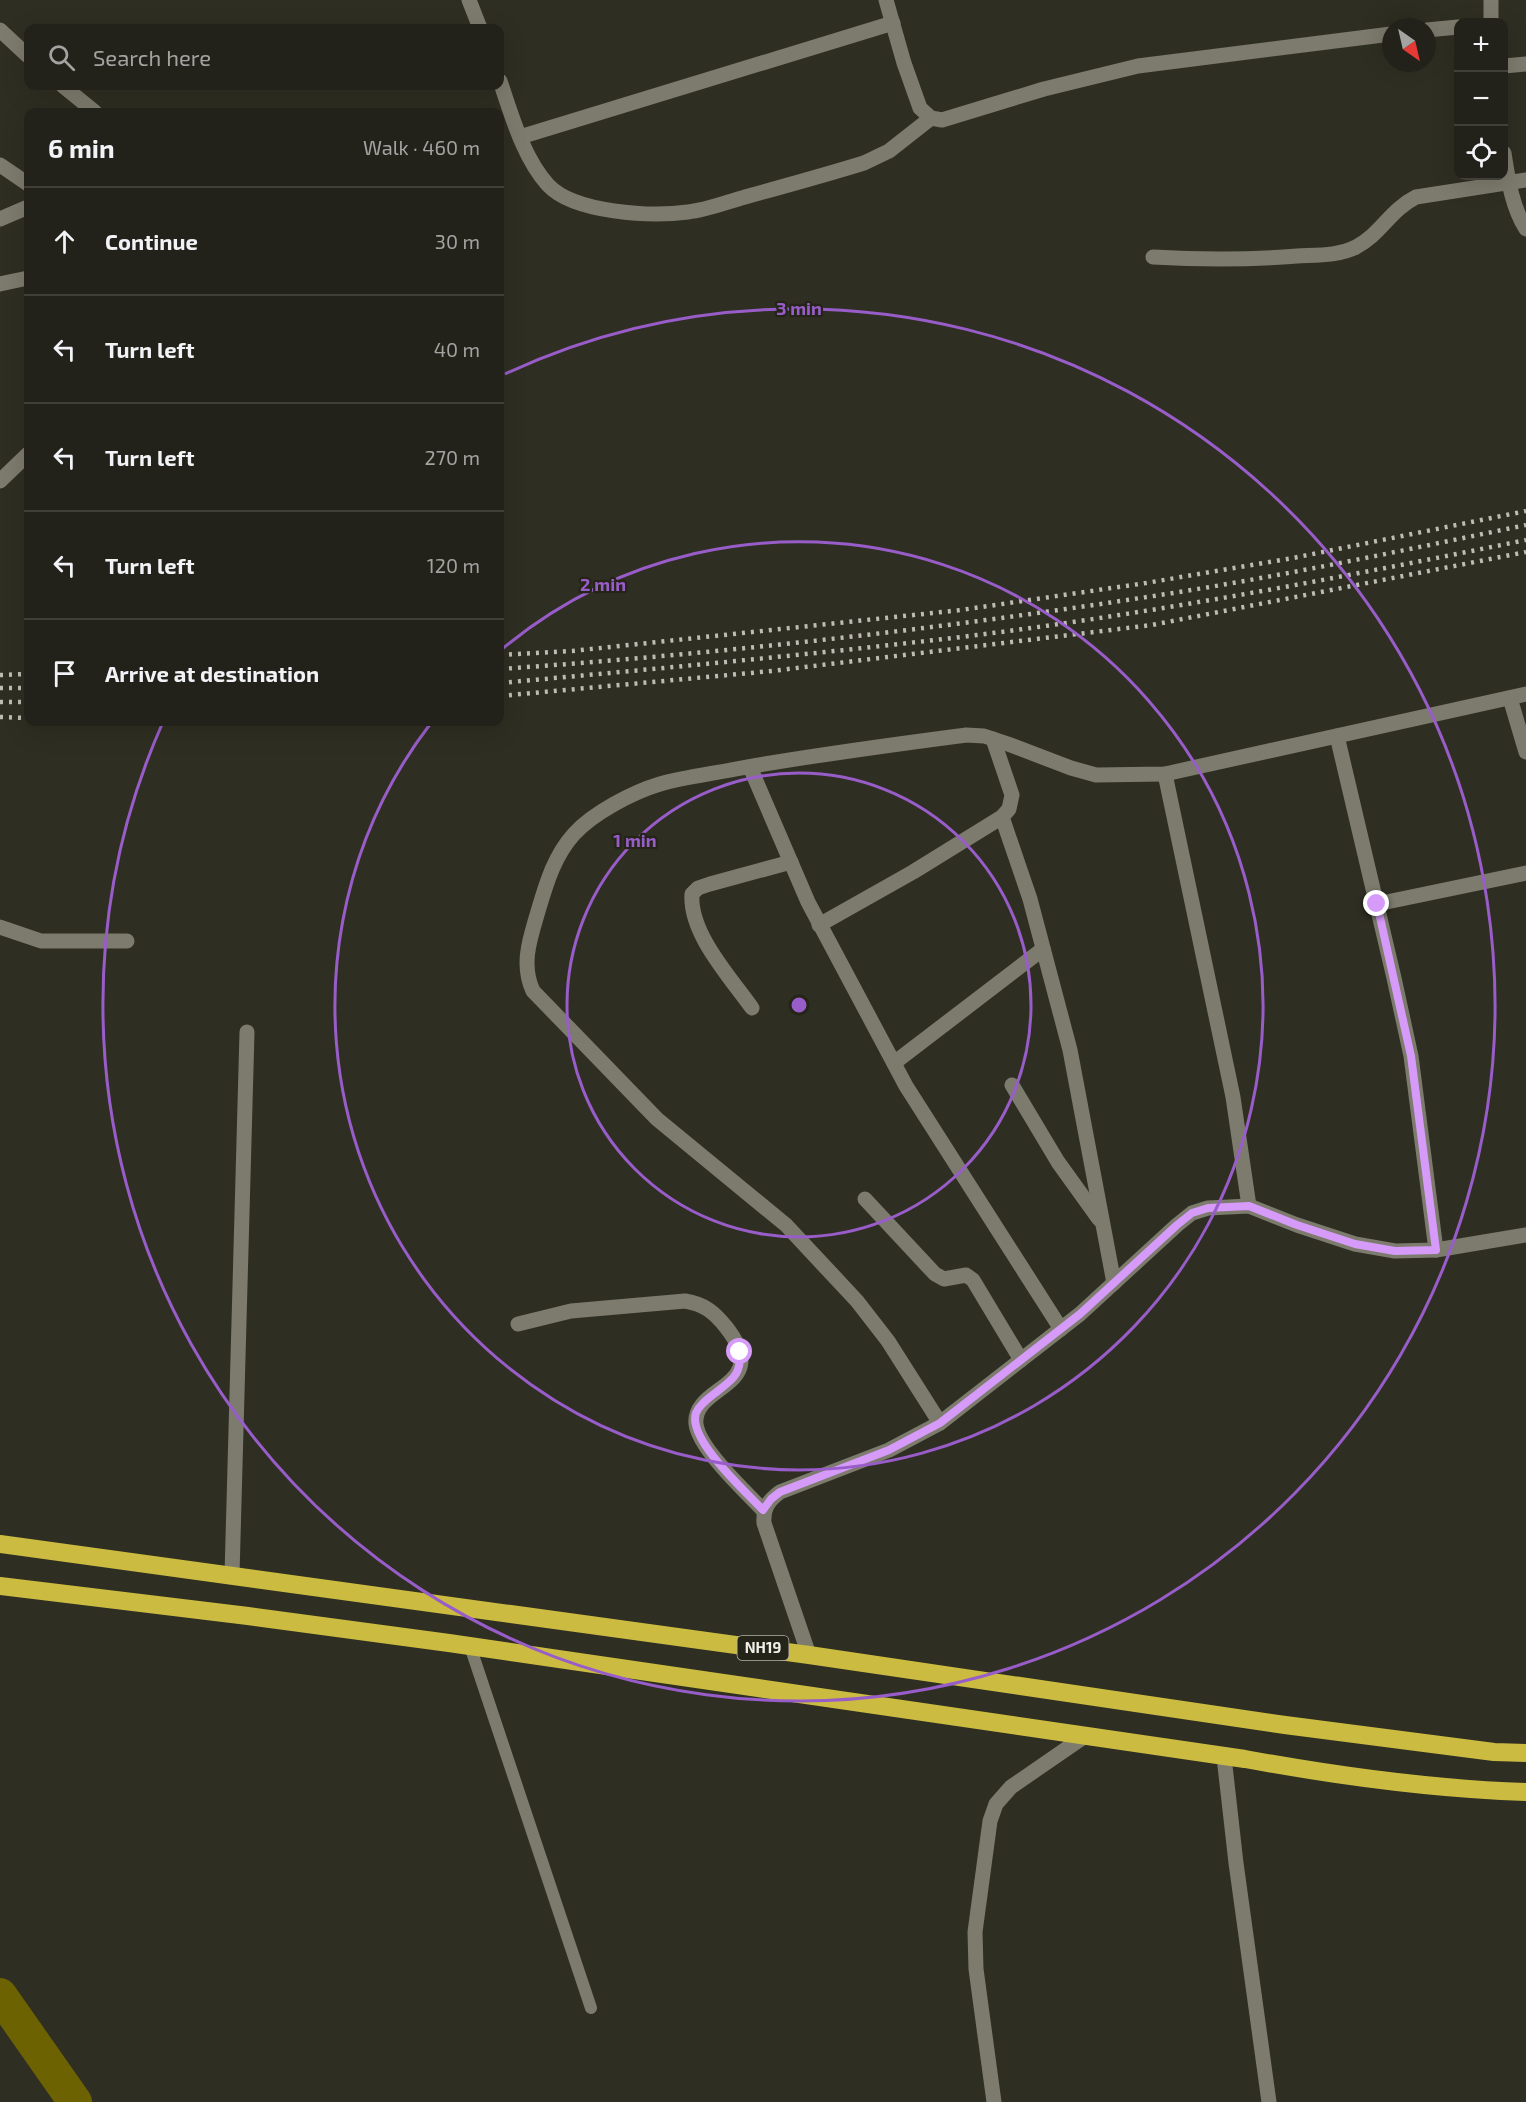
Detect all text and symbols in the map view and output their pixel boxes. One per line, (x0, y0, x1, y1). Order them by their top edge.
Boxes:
north arrow (1382, 18, 1436, 72)
map controls (1454, 18, 1508, 180)
button: + (1454, 18, 1508, 72)
search box (24, 24, 504, 90)
icon: search (45, 41, 78, 74)
text: Search here (93, 44, 211, 70)
button: − (1454, 72, 1508, 126)
button: locate (1454, 126, 1508, 180)
text: 6 min (48, 132, 115, 163)
text: Walk · 460 m (363, 135, 480, 159)
icon: ahead (48, 225, 81, 258)
text: Continue (105, 228, 198, 254)
text: 30 m (435, 229, 480, 253)
text: 3 min (776, 297, 822, 319)
icon: left (48, 333, 81, 366)
text: Turn left (105, 336, 194, 362)
text: 40 m (434, 337, 480, 361)
icon: left (48, 441, 81, 474)
text: Turn left (105, 444, 194, 470)
text: 270 m (424, 445, 480, 469)
icon: left (48, 549, 81, 582)
text: Turn left (105, 552, 194, 578)
text: 120 m (427, 553, 480, 577)
text: 2 min (580, 573, 626, 595)
icon: arrive (48, 657, 81, 690)
text: Arrive at destination (105, 660, 319, 686)
text: 1 min (613, 829, 657, 851)
route end (1363, 890, 1389, 916)
centre of rings (789, 995, 809, 1015)
route start (726, 1338, 752, 1364)
road number: NH19 (738, 1636, 789, 1660)

